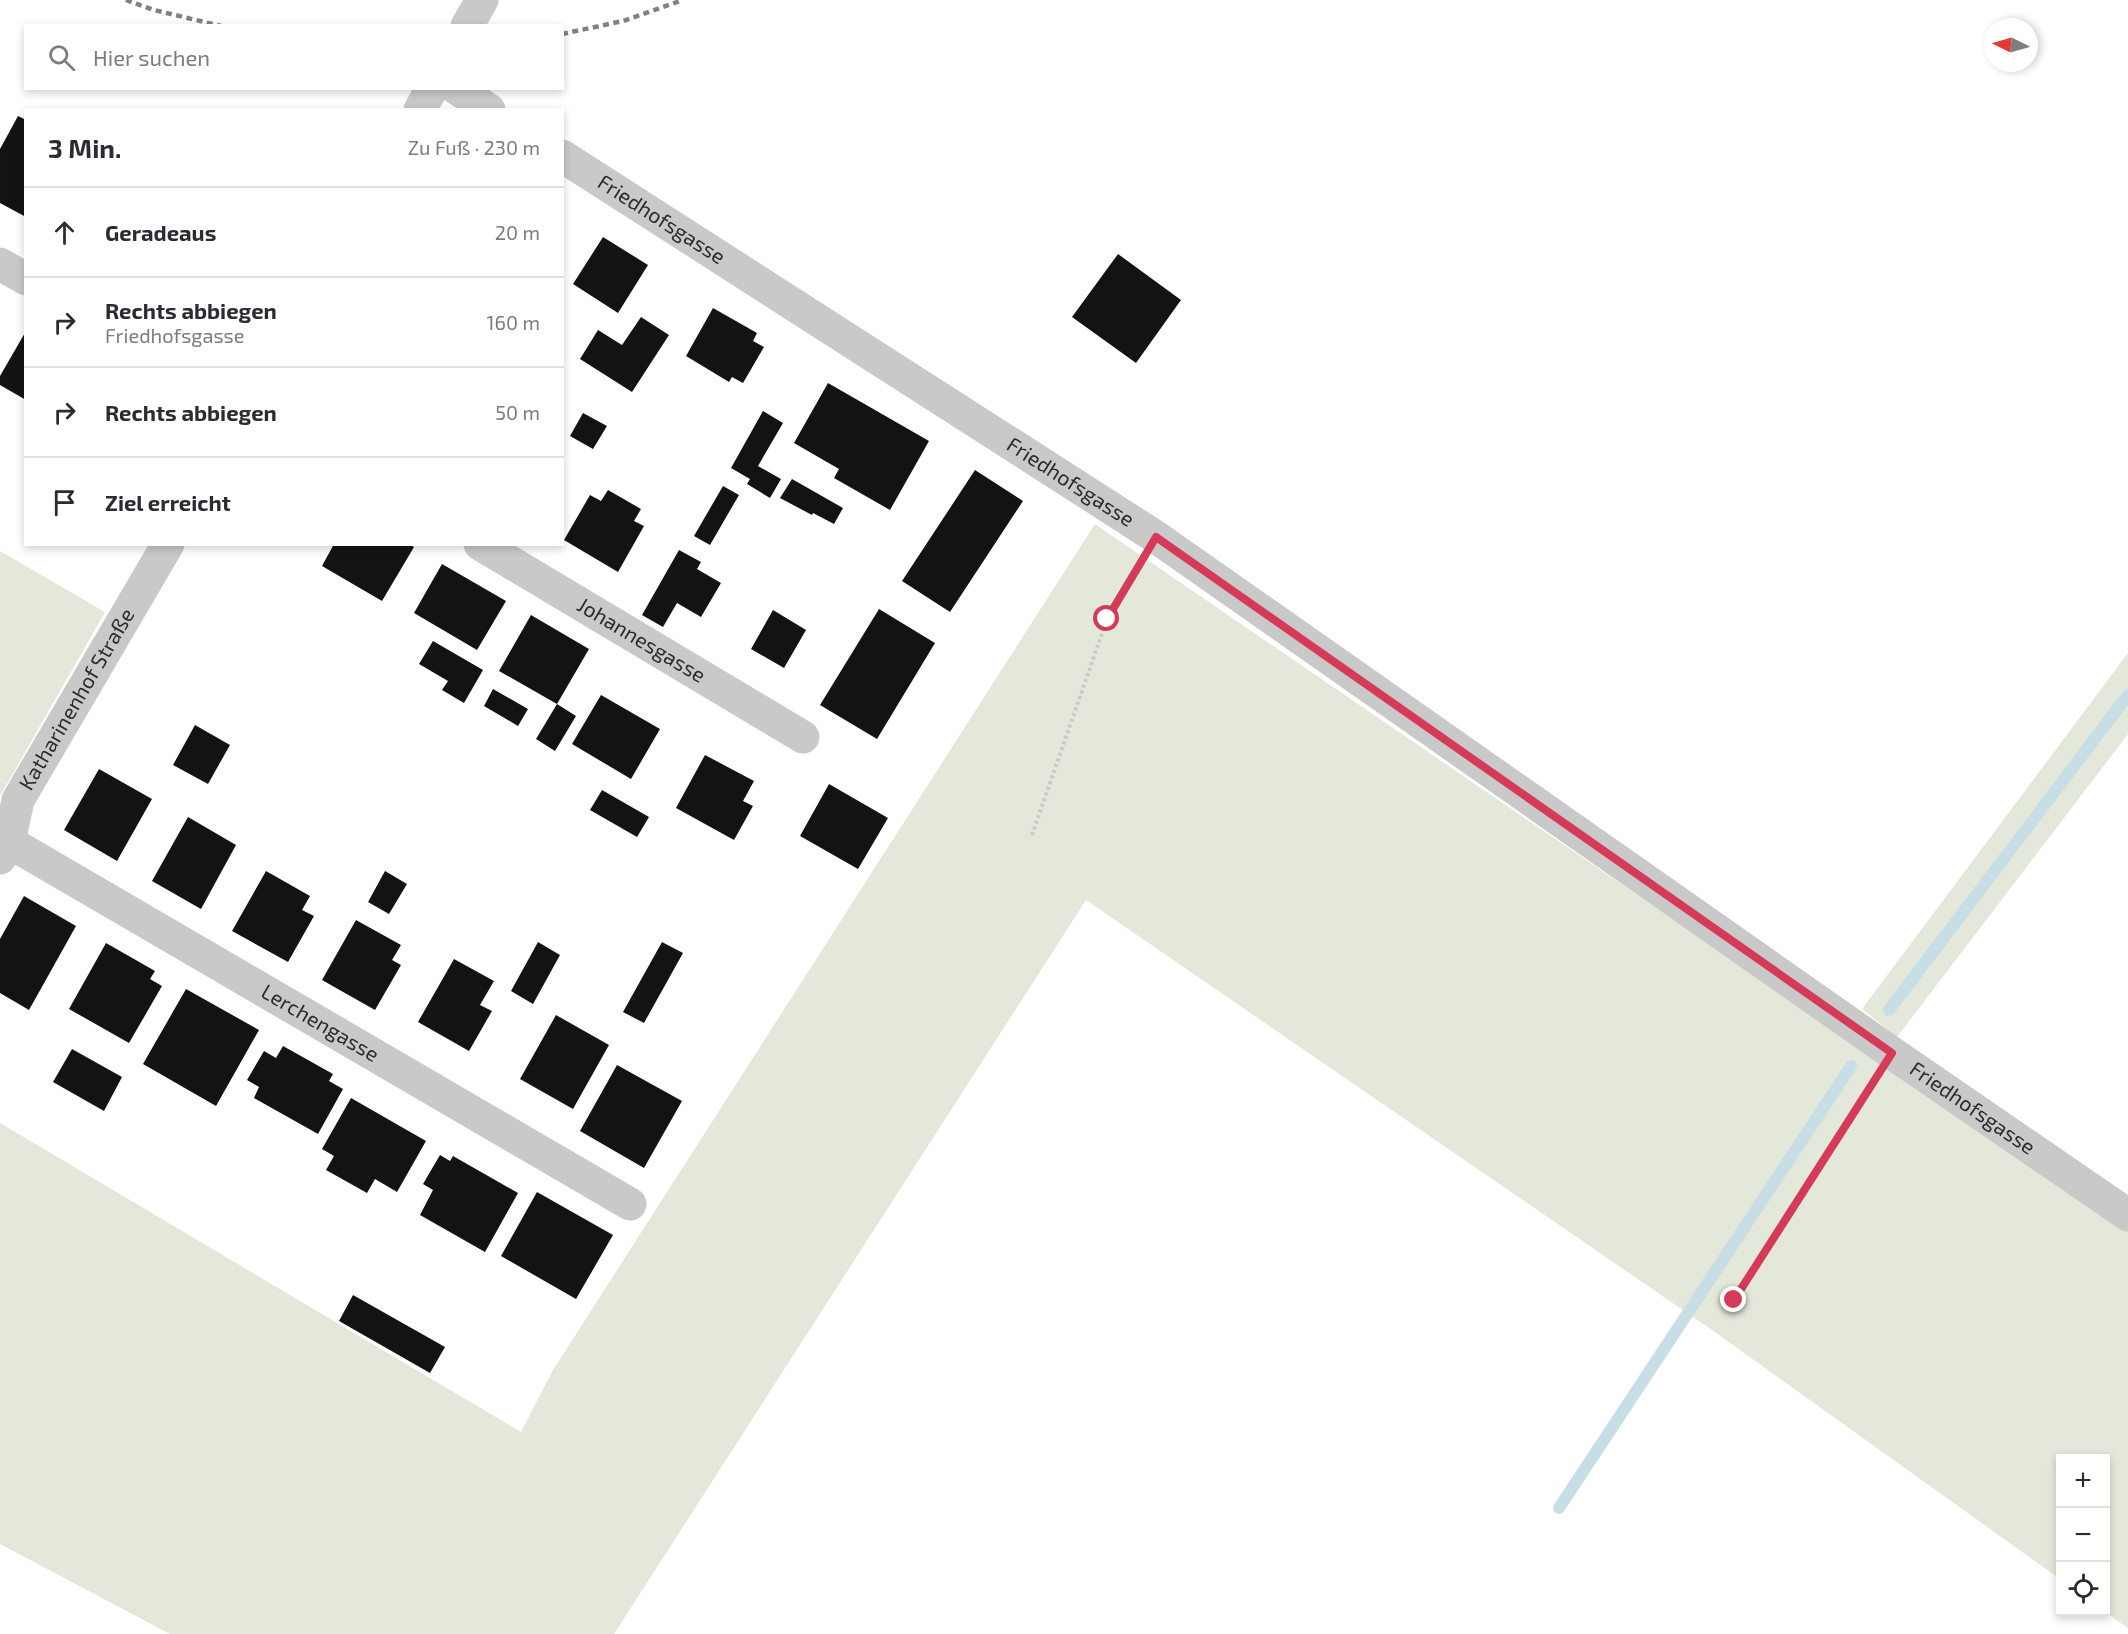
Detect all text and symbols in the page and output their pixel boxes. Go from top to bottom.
north arrow [1984,18,2038,72]
search box [24,24,564,90]
icon: search [45,41,78,74]
text: Hier suchen [93,44,210,70]
text: 3 Min. [48,132,121,163]
text: Zu Fuß · 230 m [408,135,540,159]
street label: Friedhofsgasse [594,168,731,269]
icon: ahead [48,216,81,249]
text: Geradeaus [105,219,216,245]
text: 20 m [495,220,540,244]
text: Rechts abbiegen [105,297,277,323]
icon: right [48,306,81,339]
text: 160 m [487,310,540,334]
text: Friedhofsgasse [105,323,244,347]
icon: right [48,396,81,429]
text: Rechts abbiegen [105,399,277,425]
text: 50 m [495,400,540,424]
street label: Friedhofsgasse [1003,431,1140,531]
icon: arrive [48,486,81,519]
text: Ziel erreicht [105,489,231,515]
street label: Johannesgasse [574,591,711,687]
street label: Katharinenhof Straße [13,603,139,794]
route start [1093,605,1119,631]
street label: Lerchengasse [257,978,384,1066]
street label: Friedhofsgasse [1906,1055,2041,1159]
route end [1720,1286,1746,1312]
map controls [2056,1454,2110,1616]
button: + [2056,1454,2110,1508]
button: − [2056,1508,2110,1562]
button: locate [2056,1562,2110,1616]

